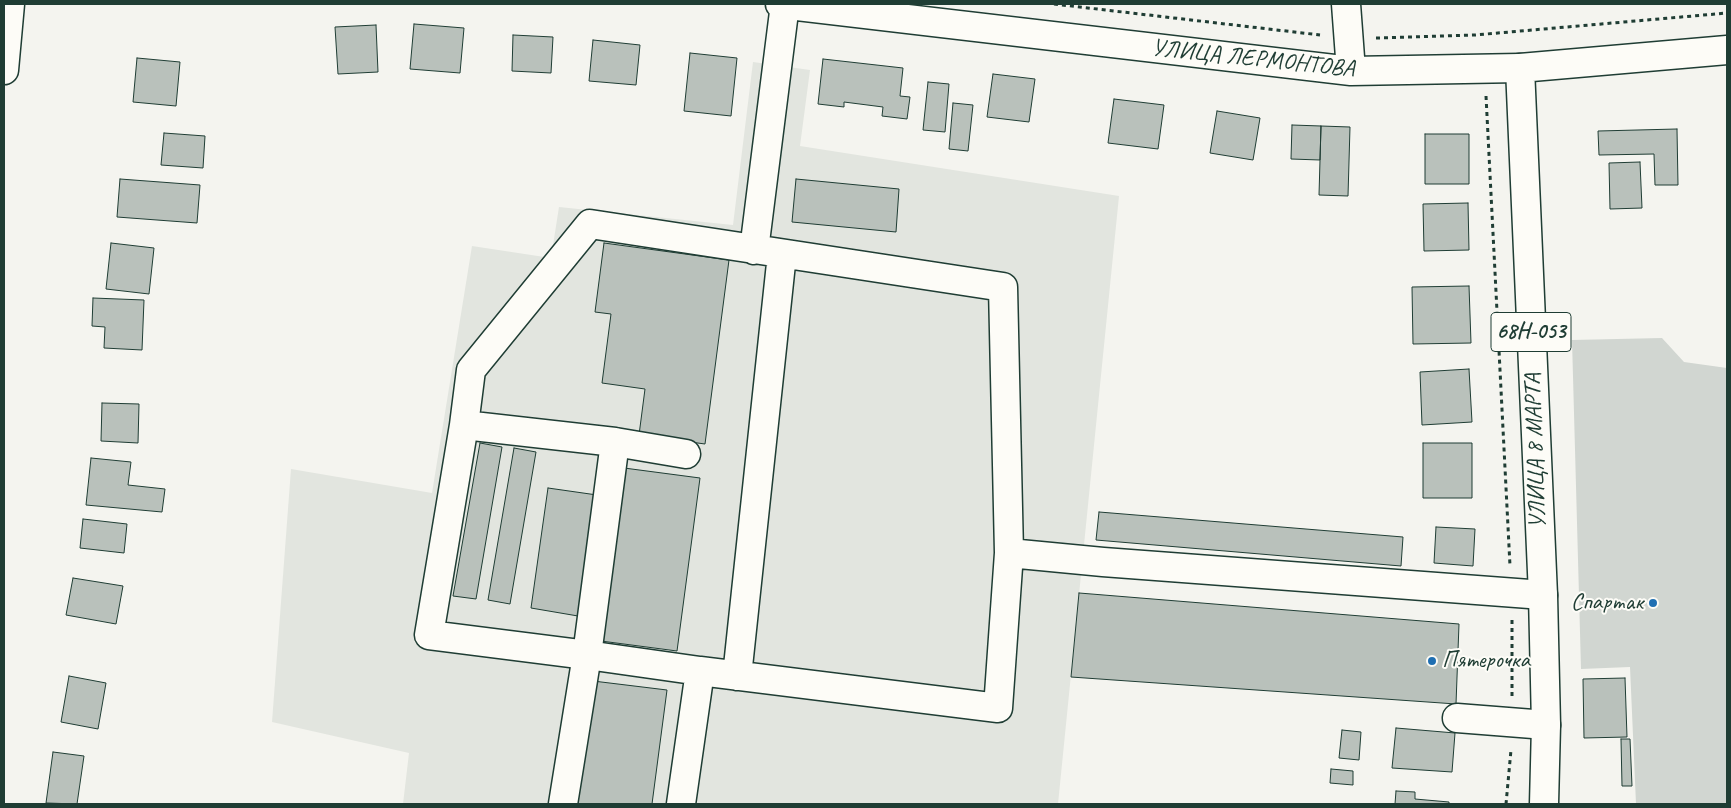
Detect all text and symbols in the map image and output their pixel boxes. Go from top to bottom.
street label: УЛИЦА ЛЕРМОНТОВА [1150,34,1356,84]
road number: 68Н-053 [1491,313,1571,352]
street label: УЛИЦА 8 МАРТА [1519,373,1553,529]
place label: Спартак [1571,589,1643,617]
marker: Спартак [1647,597,1659,609]
place label: Пятерочка [1442,647,1530,675]
marker: Пятерочка [1426,655,1438,667]

